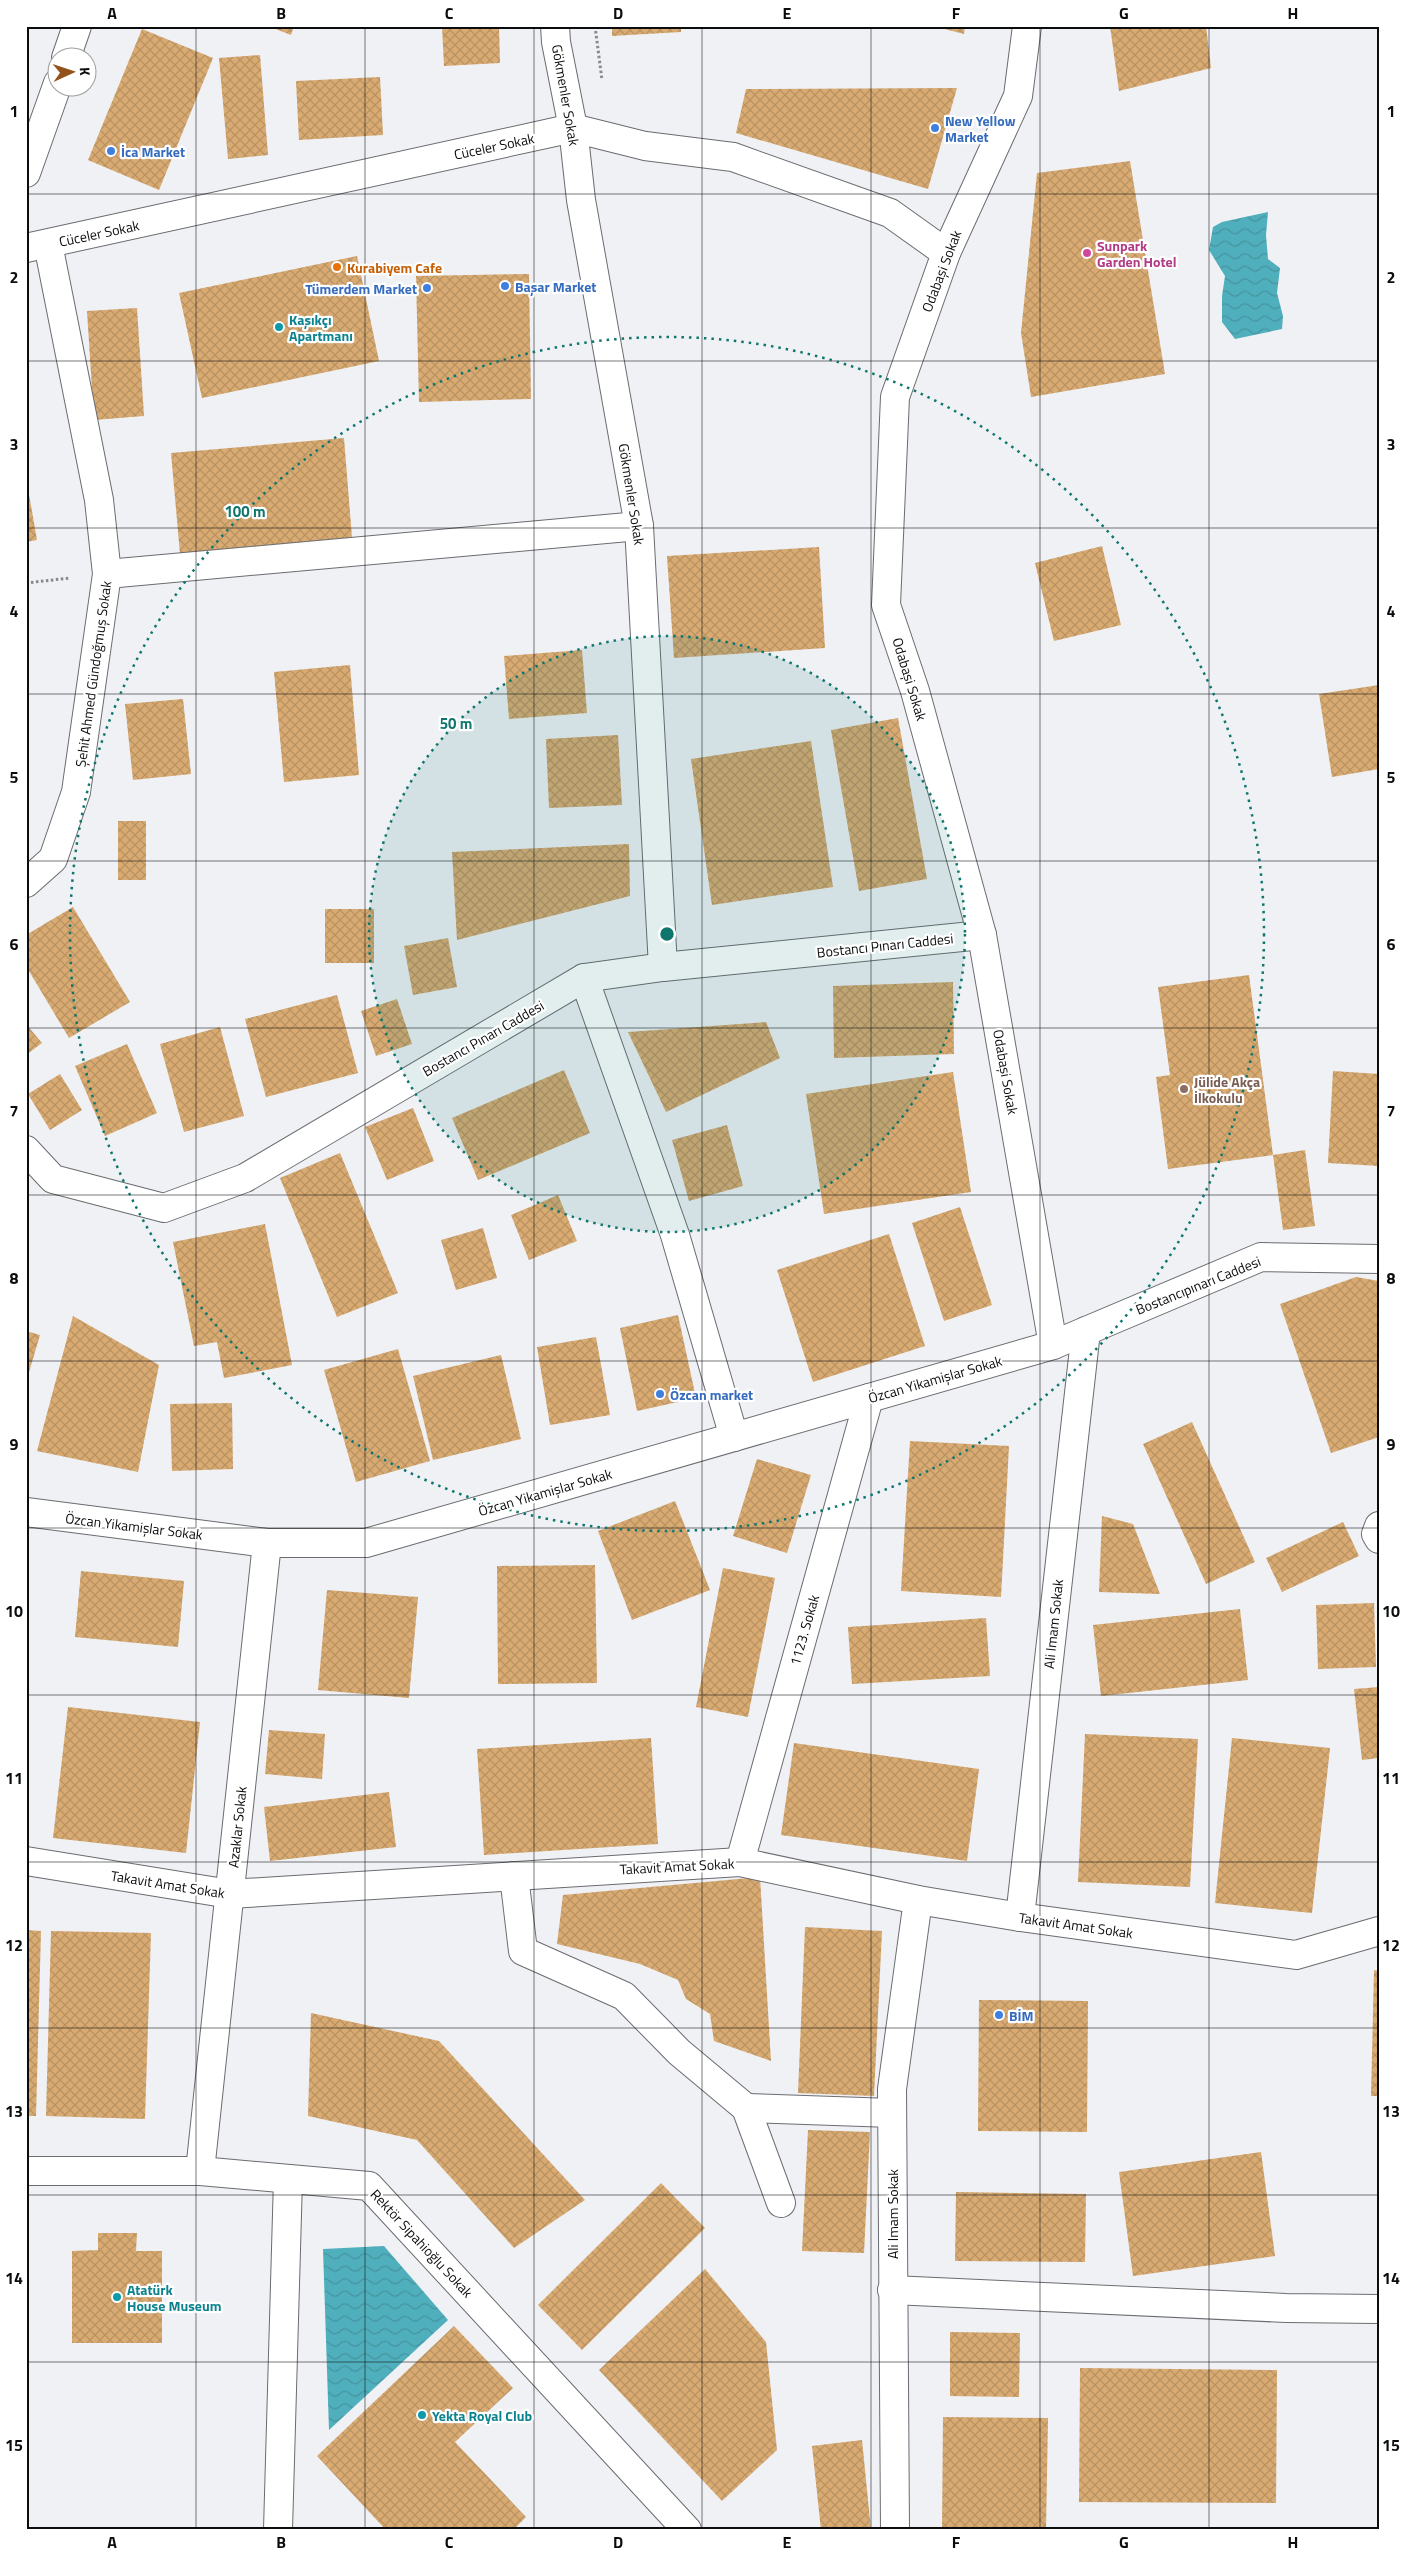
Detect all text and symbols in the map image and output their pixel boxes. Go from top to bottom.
text: A [107,1,117,25]
text: B [276,1,286,25]
text: C [445,1,454,25]
text: D [613,1,623,25]
text: E [783,1,792,25]
text: F [952,1,961,25]
text: G [1119,1,1129,25]
text: H [1288,1,1298,25]
street label: Gökmenler Sokak [547,43,585,148]
north arrow [48,48,98,98]
text: K [75,67,96,77]
text: 1 [10,99,18,123]
text: 1 [1387,99,1395,123]
place label: New Yellow Market [945,110,1016,147]
marker: New Yellow Market [929,122,941,134]
street label: Cüceler Sokak [452,127,536,165]
place label: İca Market [121,141,185,162]
marker: İca Market [105,145,117,157]
street label: Cüceler Sokak [57,214,141,252]
street label: Odabaşi Sokak [916,227,966,315]
place label: Sunpark Garden Hotel [1097,235,1176,272]
marker: Sunpark Garden Hotel [1081,247,1093,259]
place label: Kurabiyem Cafe [347,257,442,278]
marker: Kurabiyem Cafe [331,261,343,273]
text: 2 [10,265,18,289]
text: 2 [1387,265,1395,289]
place label: Başar Market [515,276,596,297]
place label: Tümerdem Market [305,278,417,299]
marker: Başar Market [499,280,511,292]
marker: Tümerdem Market [421,282,433,294]
place label: Kaşıkçı Apartmanı [289,309,353,346]
marker: Kaşıkçı Apartmanı [273,321,285,333]
text: 3 [10,432,18,456]
text: 3 [1387,432,1395,456]
street label: Gökmenler Sokak [614,442,650,547]
text: 100 m [224,500,266,523]
street label: Şehit Ahmed Gündoğmuş Sokak [70,579,117,769]
text: 4 [10,599,19,623]
text: 4 [1387,599,1396,623]
street label: Odabaşi Sokak [887,635,933,723]
text: 50 m [440,712,472,735]
text: 5 [10,765,19,789]
text: 5 [1387,765,1396,789]
centre of rings [658,925,676,943]
street label: Bostancı Pınarı Caddesi [816,927,954,963]
text: 6 [10,932,19,956]
text: 6 [1387,932,1396,956]
street label: Bostancı Pınarı Caddesi [418,995,548,1081]
street label: Odabaşi Sokak [988,1028,1024,1116]
place label: Jülide Akça İlkokulu [1194,1071,1260,1108]
marker: Jülide Akça İlkokulu [1178,1083,1190,1095]
text: 7 [10,1099,18,1123]
text: 7 [1387,1099,1395,1123]
street label: Bostancıpınarı Caddesi [1132,1250,1264,1320]
text: 8 [10,1266,19,1290]
text: 8 [1387,1266,1396,1290]
street label: Özcan Yikamişlar Sokak [866,1350,1005,1408]
place label: Özcan market [670,1384,753,1405]
marker: Özcan market [654,1388,666,1400]
text: 9 [10,1432,19,1456]
text: 9 [1387,1432,1396,1456]
street label: Özcan Yikamişlar Sokak [476,1463,615,1521]
street label: Özcan Yikamişlar Sokak [64,1507,204,1545]
street label: Ali Imam Sokak [1038,1578,1068,1670]
street label: 1123. Sokak [784,1592,824,1668]
text: 10 [5,1599,23,1623]
text: 10 [1382,1599,1400,1623]
text: 11 [5,1766,23,1790]
text: 11 [1382,1766,1400,1790]
street label: Azaklar Sokak [222,1785,252,1869]
street label: Takavit Amat Sokak [619,1852,735,1879]
street label: Takavit Amat Sokak [110,1865,227,1903]
street label: Takavit Amat Sokak [1018,1907,1135,1943]
text: 12 [5,1933,23,1957]
text: 12 [1382,1933,1400,1957]
place label: BİM [1009,2005,1034,2026]
marker: BİM [993,2009,1005,2021]
text: 13 [5,2099,23,2123]
text: 13 [1382,2099,1400,2123]
street label: Ali Imam Sokak [882,2169,903,2259]
street label: Rektör Sipahioğlu Sokak [366,2184,478,2302]
text: 14 [5,2266,23,2290]
text: 14 [1382,2266,1400,2290]
place label: Atatürk House Museum [127,2279,221,2316]
marker: Atatürk House Museum [111,2291,123,2303]
place label: Yekta Royal Club [432,2405,532,2426]
marker: Yekta Royal Club [416,2409,428,2421]
text: 15 [5,2433,23,2457]
text: 15 [1382,2433,1400,2457]
text: A [107,2530,117,2554]
text: B [276,2530,286,2554]
text: C [445,2530,454,2554]
text: D [613,2530,623,2554]
text: E [783,2530,792,2554]
text: F [952,2530,961,2554]
text: G [1119,2530,1129,2554]
text: H [1288,2530,1298,2554]

